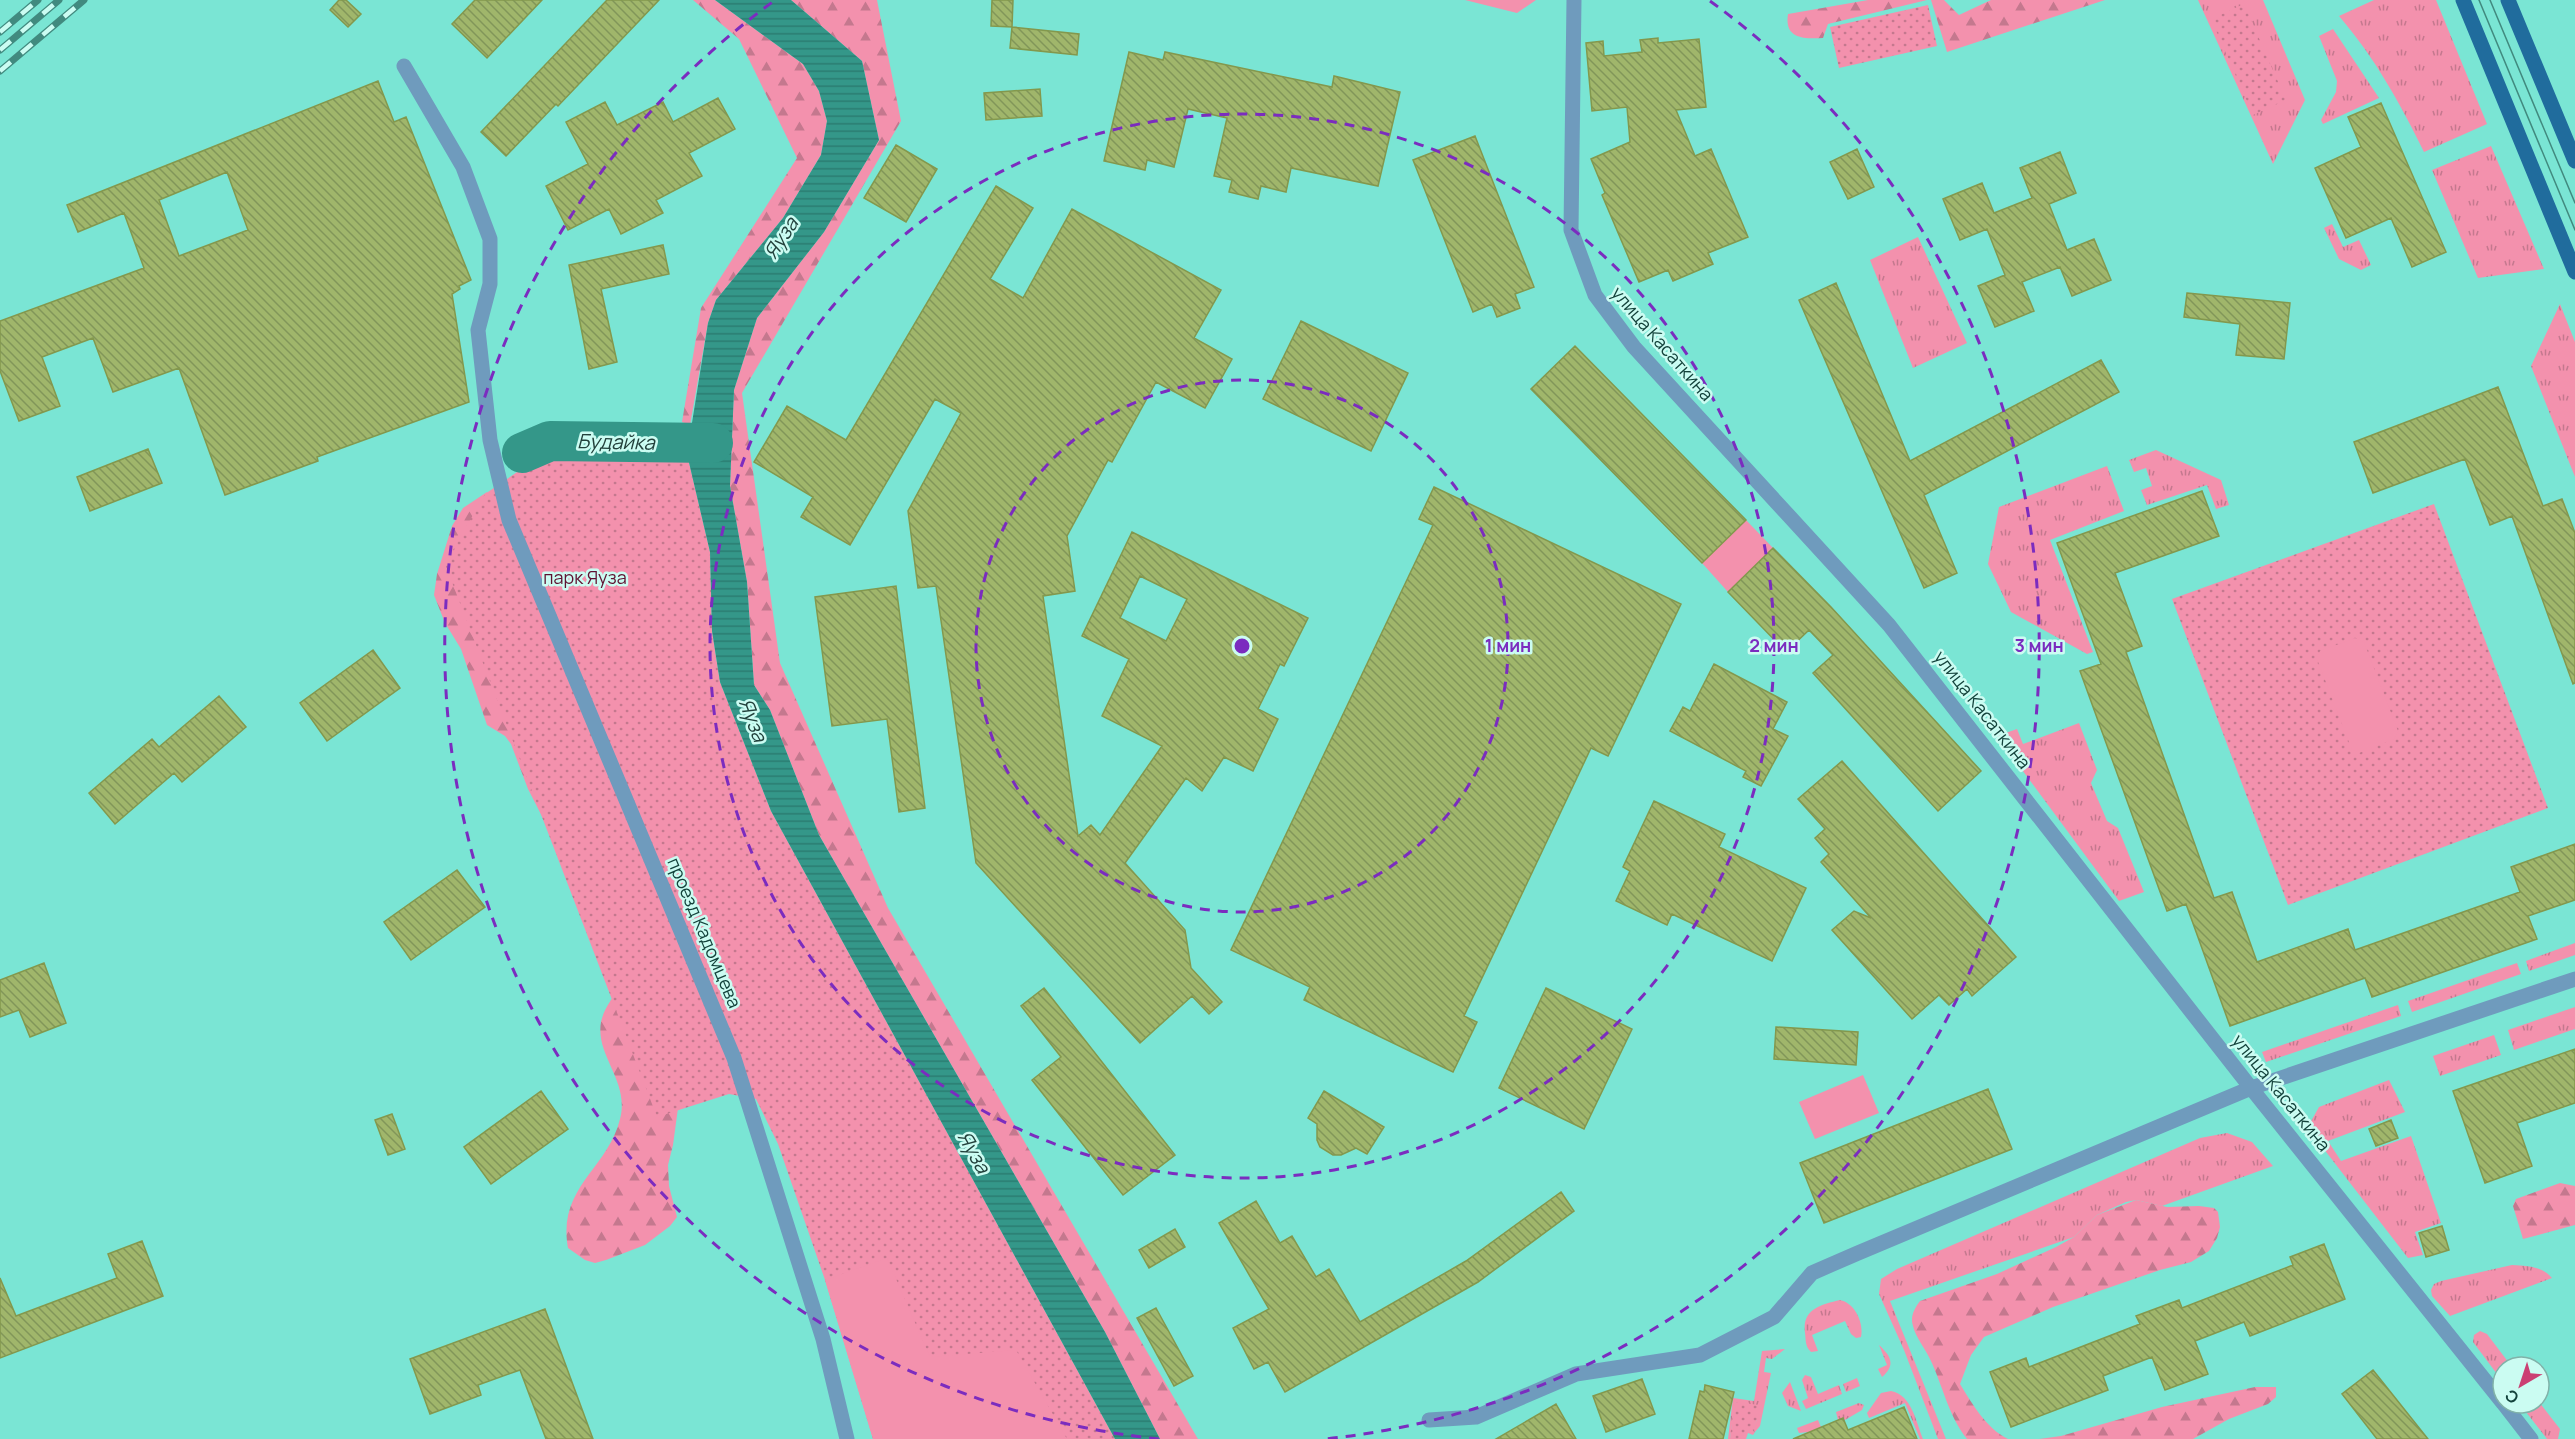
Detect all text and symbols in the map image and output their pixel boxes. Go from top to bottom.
water label: Яуза [757,211,804,264]
street label: улица Касаткина [1606,281,1719,406]
water label: Будайка [577,427,656,456]
park label: парк Яуза [543,565,627,589]
text: 1 мин [1485,633,1531,657]
text: 2 мин [1749,633,1799,657]
text: 3 мин [2014,633,2064,657]
centre of rings [1232,636,1252,656]
street label: улица Касаткина [1929,645,2037,773]
water label: Яуза [733,694,774,746]
street label: проезд Кадомцева [662,854,747,1011]
street label: улица Касаткина [2227,1029,2336,1156]
water label: Яуза [952,1126,997,1178]
north arrow [2491,1355,2551,1415]
text: С [2500,1384,2523,1409]

